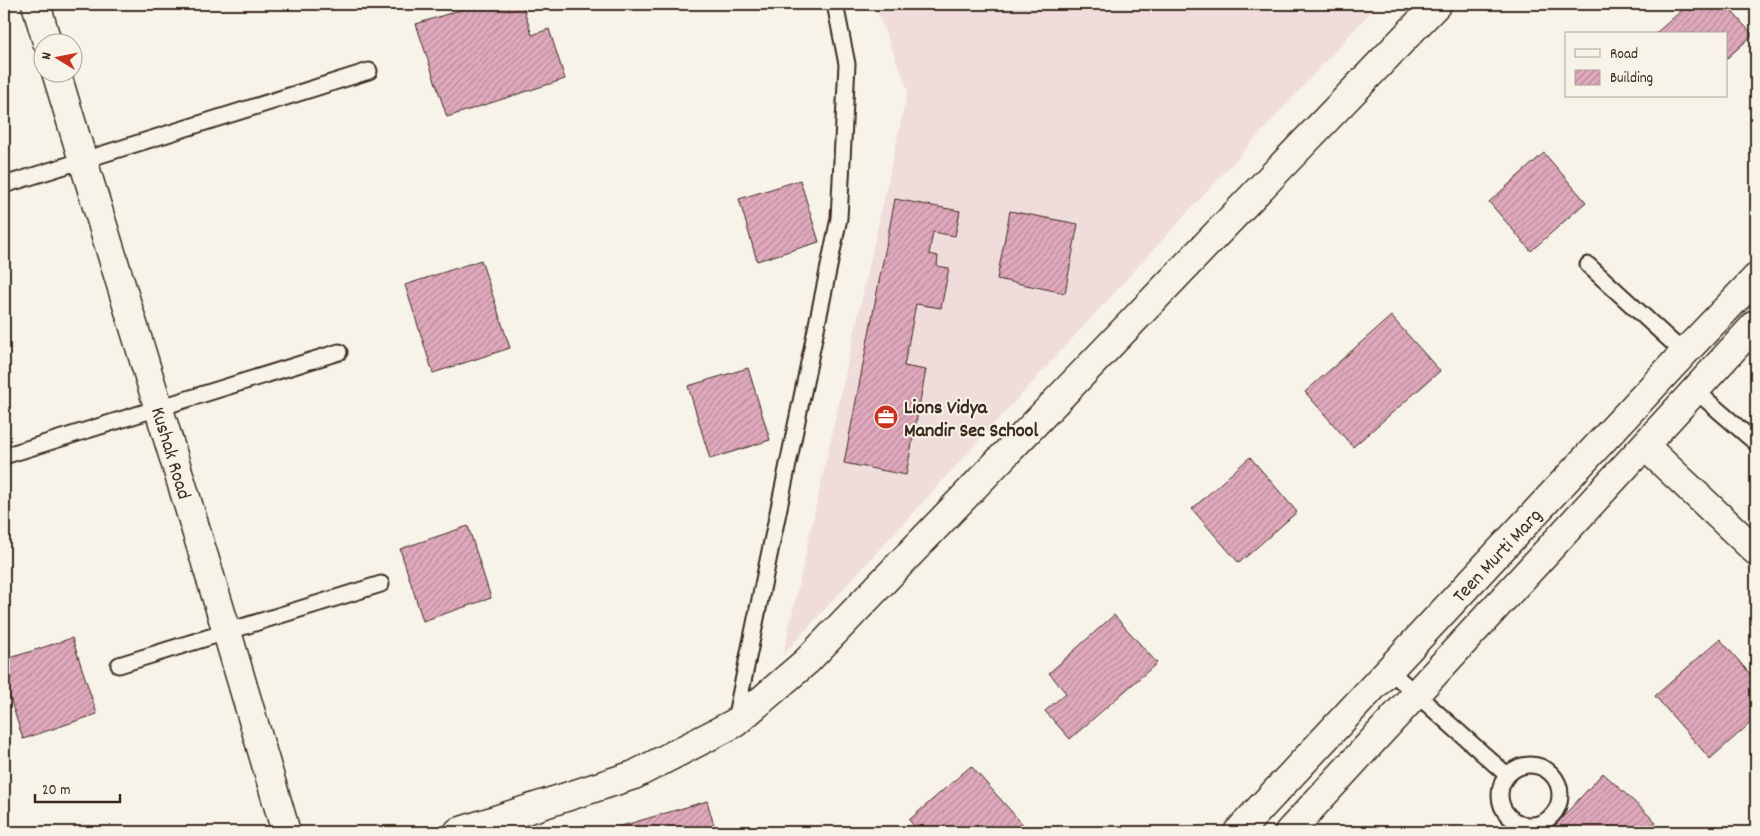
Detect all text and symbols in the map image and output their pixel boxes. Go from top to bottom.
north arrow [32,32,82,82]
legend [1565,32,1728,98]
text: Road [1610,44,1638,66]
text: N [37,51,58,61]
text: Building [1610,68,1653,90]
place label: Lions Vidya Mandir Sec School [904,395,1038,446]
street label: Kushak Road [142,404,197,503]
office icon: Lions Vidya Mandir Sec School [873,404,899,430]
street label: Teen Murti Marg [1447,503,1550,610]
scale bar [35,771,120,803]
text: 20 m [42,780,70,802]

